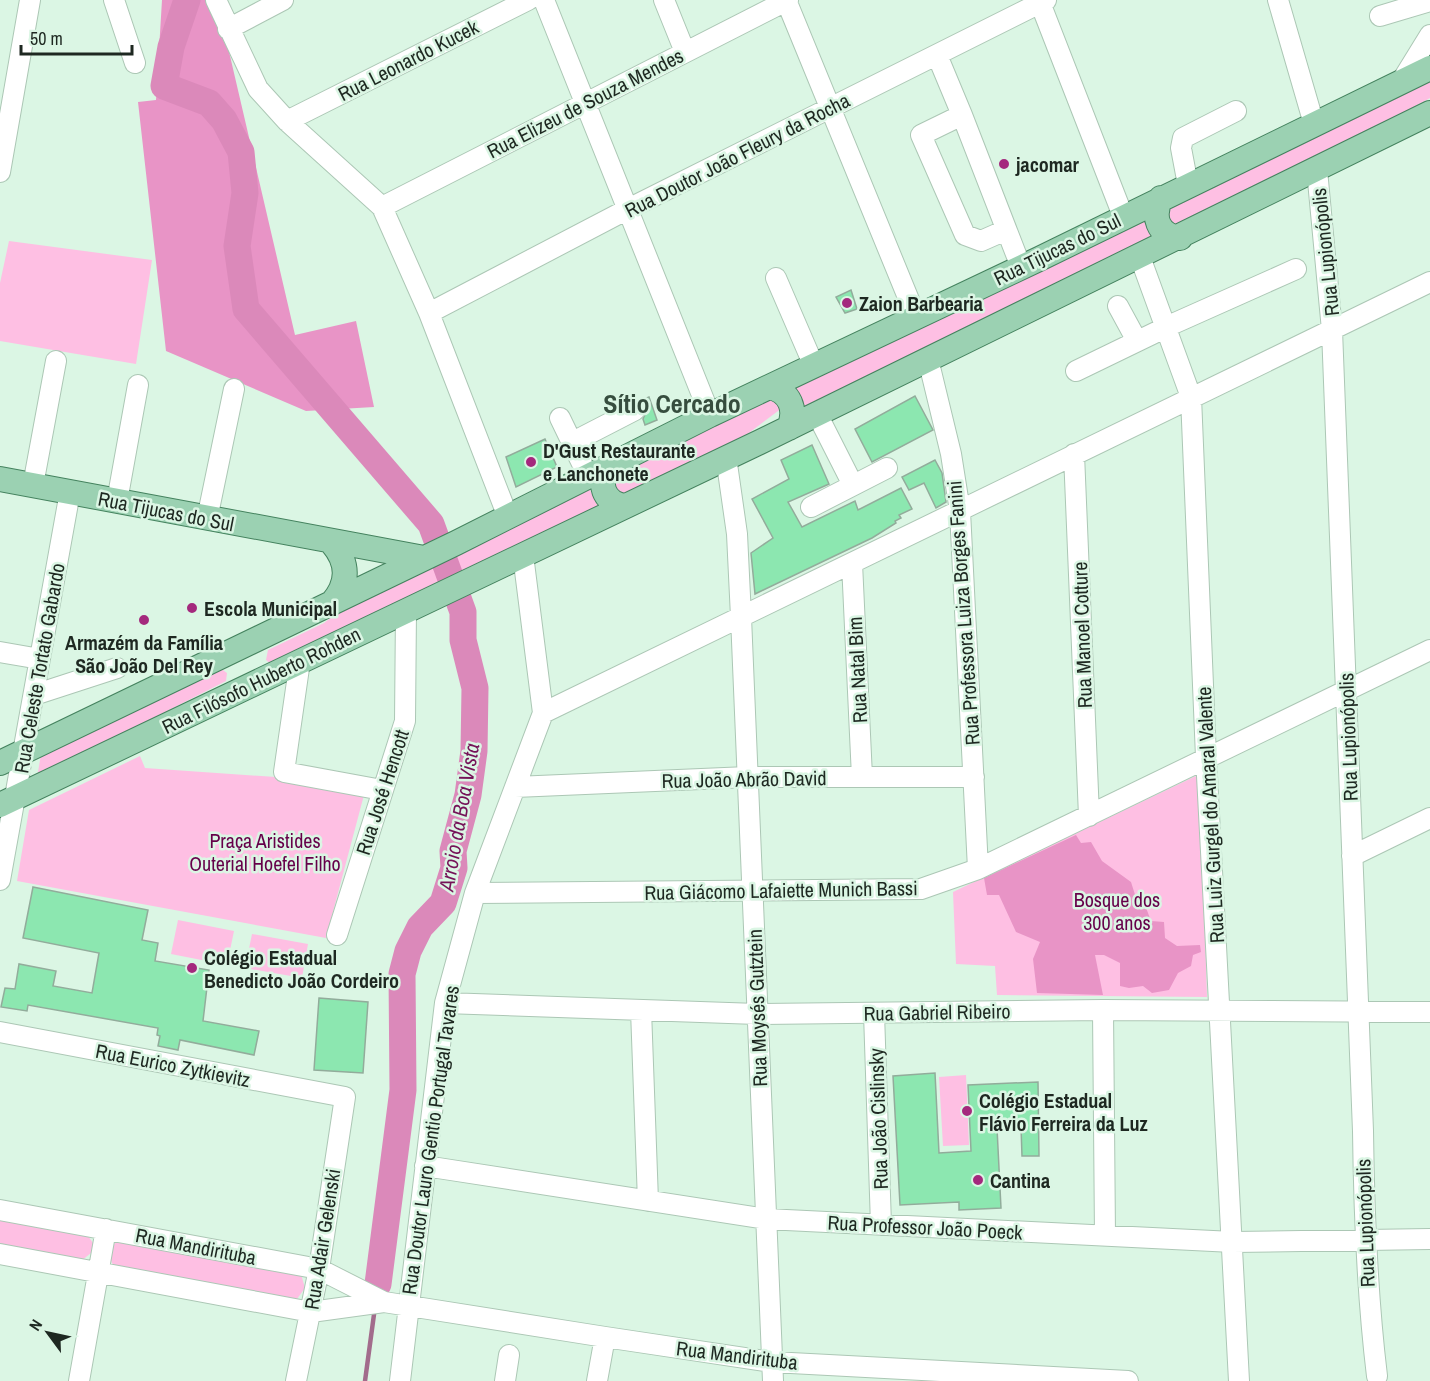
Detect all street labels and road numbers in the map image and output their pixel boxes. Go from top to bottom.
street label: Rua Leonardo Kucek [333,13,483,107]
street label: Rua Elizeu de Souza Mendes [482,42,688,164]
street label: Rua Doutor João Fleury da Rocha [620,86,854,224]
street label: Rua Lupionópolis [1305,187,1345,317]
street label: Rua Tijucas do Sul [989,207,1125,291]
street label: Rua Professora Luiza Borges Fanini [940,480,986,746]
street label: Rua Tijucas do Sul [96,485,236,537]
street label: Rua Celeste Tortato Gabardo [7,561,71,775]
street label: Rua Manoel Cotture [1066,561,1098,709]
street label: Rua Natal Bim [841,616,873,724]
street label: Rua Filósofo Huberto Rohden [157,620,365,740]
street label: Rua Lupionópolis [1332,672,1364,802]
street label: Rua Luiz Gurgel do Amaral Valente [1190,686,1230,944]
street label: Rua José Hencott [349,725,415,858]
street label: Rua João Abrão David [661,764,827,794]
street label: Rua Giácomo Lafaiette Munich Bassi [644,874,918,906]
street label: Rua Moysés Gutztein [741,929,773,1087]
street label: Rua Doutor Lauro Gentio Portugal Tavares [395,984,465,1296]
street label: Rua Gabriel Ribeiro [863,997,1011,1027]
street label: Rua Eurico Zytkievitz [93,1037,253,1093]
street label: Rua João Cislinsky [862,1047,894,1190]
street label: Rua Lupionópolis [1349,1158,1381,1288]
street label: Rua Adair Gelenski [298,1167,346,1311]
street label: Rua Professor João Poeck [827,1208,1024,1246]
street label: Rua Mandirituba [133,1221,259,1271]
street label: Rua Mandirituba [675,1334,799,1376]

